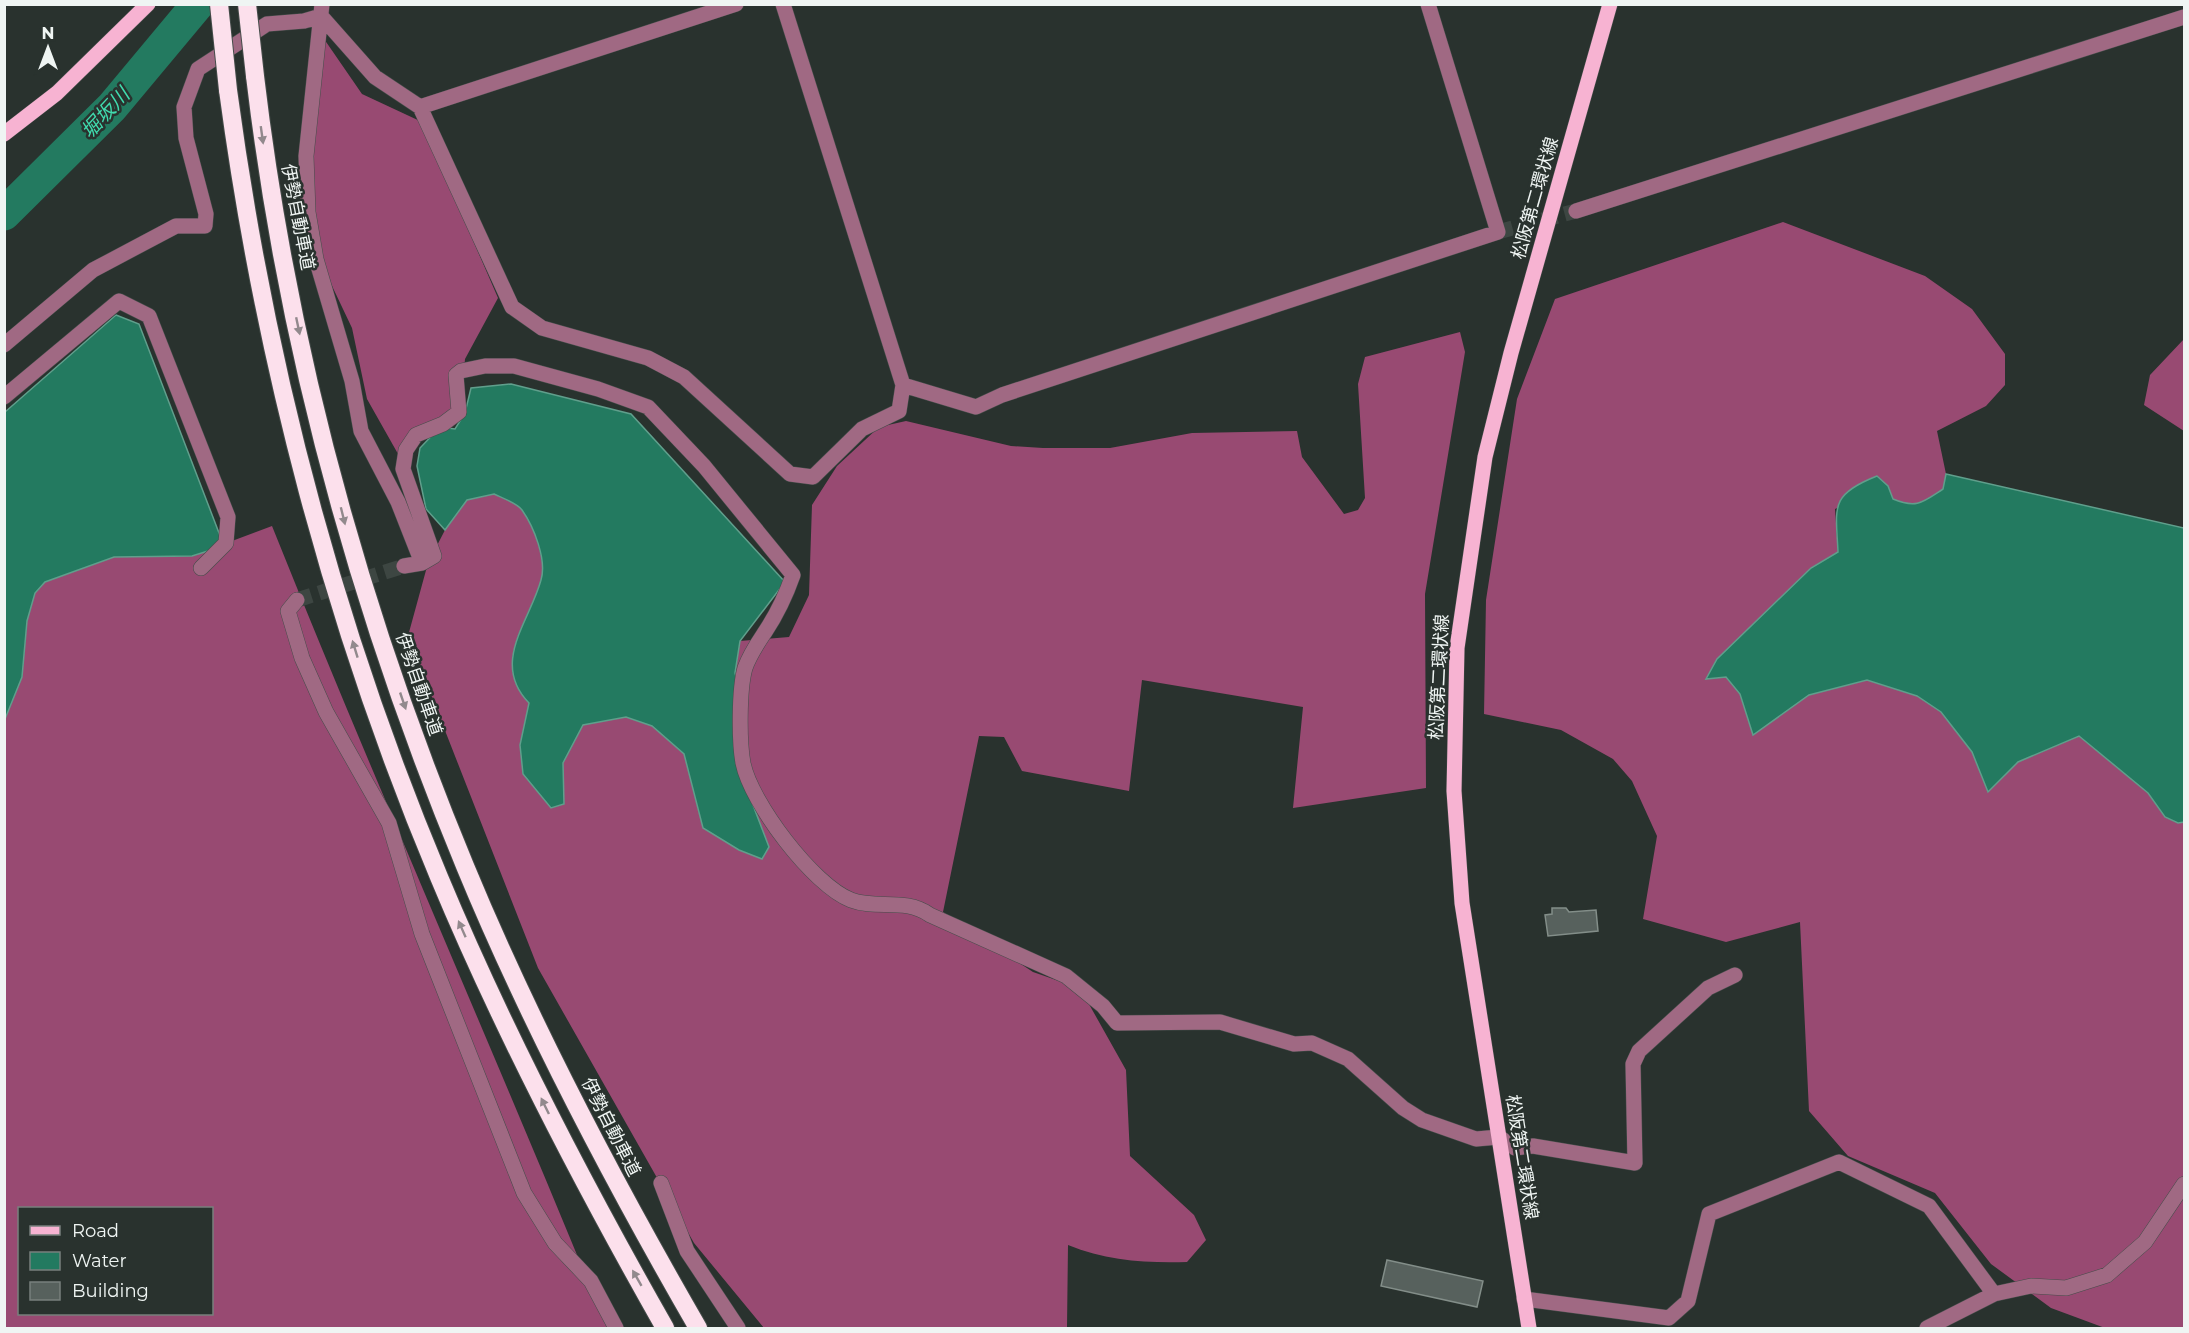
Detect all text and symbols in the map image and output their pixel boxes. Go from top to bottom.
north arrow [18,18,78,78]
text: N [42,24,54,43]
water label: 堀坂川 [76,81,136,143]
one-way arrow [257,125,266,144]
street label: 松阪第二環状線 [1507,134,1563,262]
street label: 伊勢自動車道 [277,162,319,272]
one-way arrow [294,317,303,336]
one-way arrow [338,507,348,525]
street label: 松阪第二環状線 [1425,614,1453,740]
street label: 伊勢自動車道 [391,629,447,739]
one-way arrow [350,640,359,658]
one-way arrow [398,692,408,710]
one-way arrow [457,921,466,938]
street label: 伊勢自動車道 [577,1074,645,1180]
street label: 松阪第二環状線 [1501,1093,1543,1221]
one-way arrow [540,1097,549,1114]
legend [18,1207,213,1315]
text: Road [72,1220,119,1242]
text: Water [72,1250,127,1272]
one-way arrow [632,1269,642,1286]
text: Building [72,1280,149,1302]

